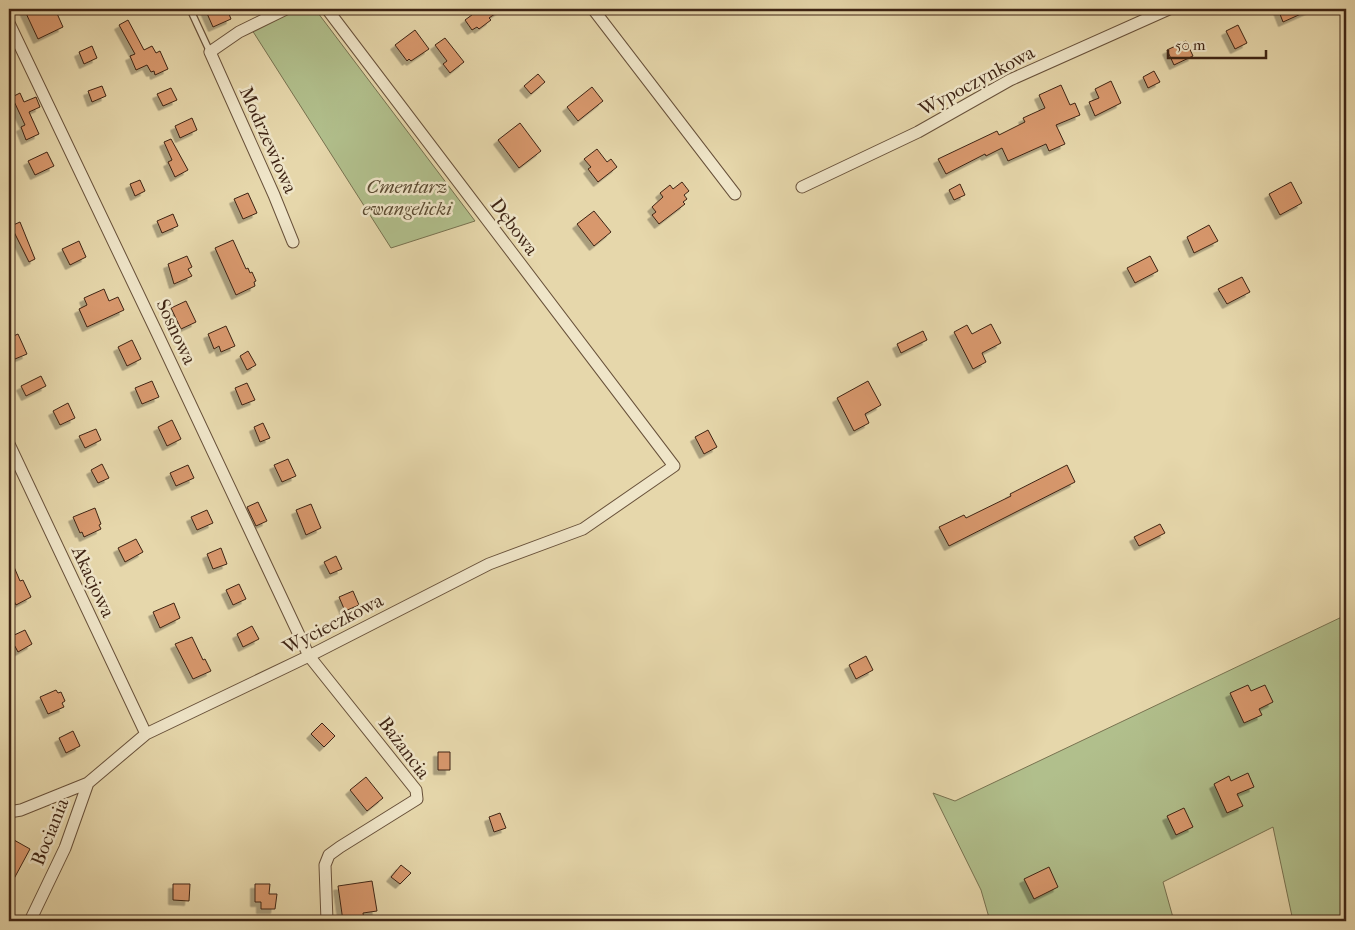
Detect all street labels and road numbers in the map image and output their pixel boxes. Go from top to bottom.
street label: Wypoczynkowa [915,41,1039,121]
street label: Modrzewiowa [235,83,301,197]
street label: Dębowa [485,194,543,260]
street label: Sosnowa [151,296,201,368]
street label: Akacjowa [67,542,119,621]
street label: Wycieczkowa [278,589,387,659]
street label: Bażancia [374,713,435,784]
street label: Bociania [27,795,73,869]

